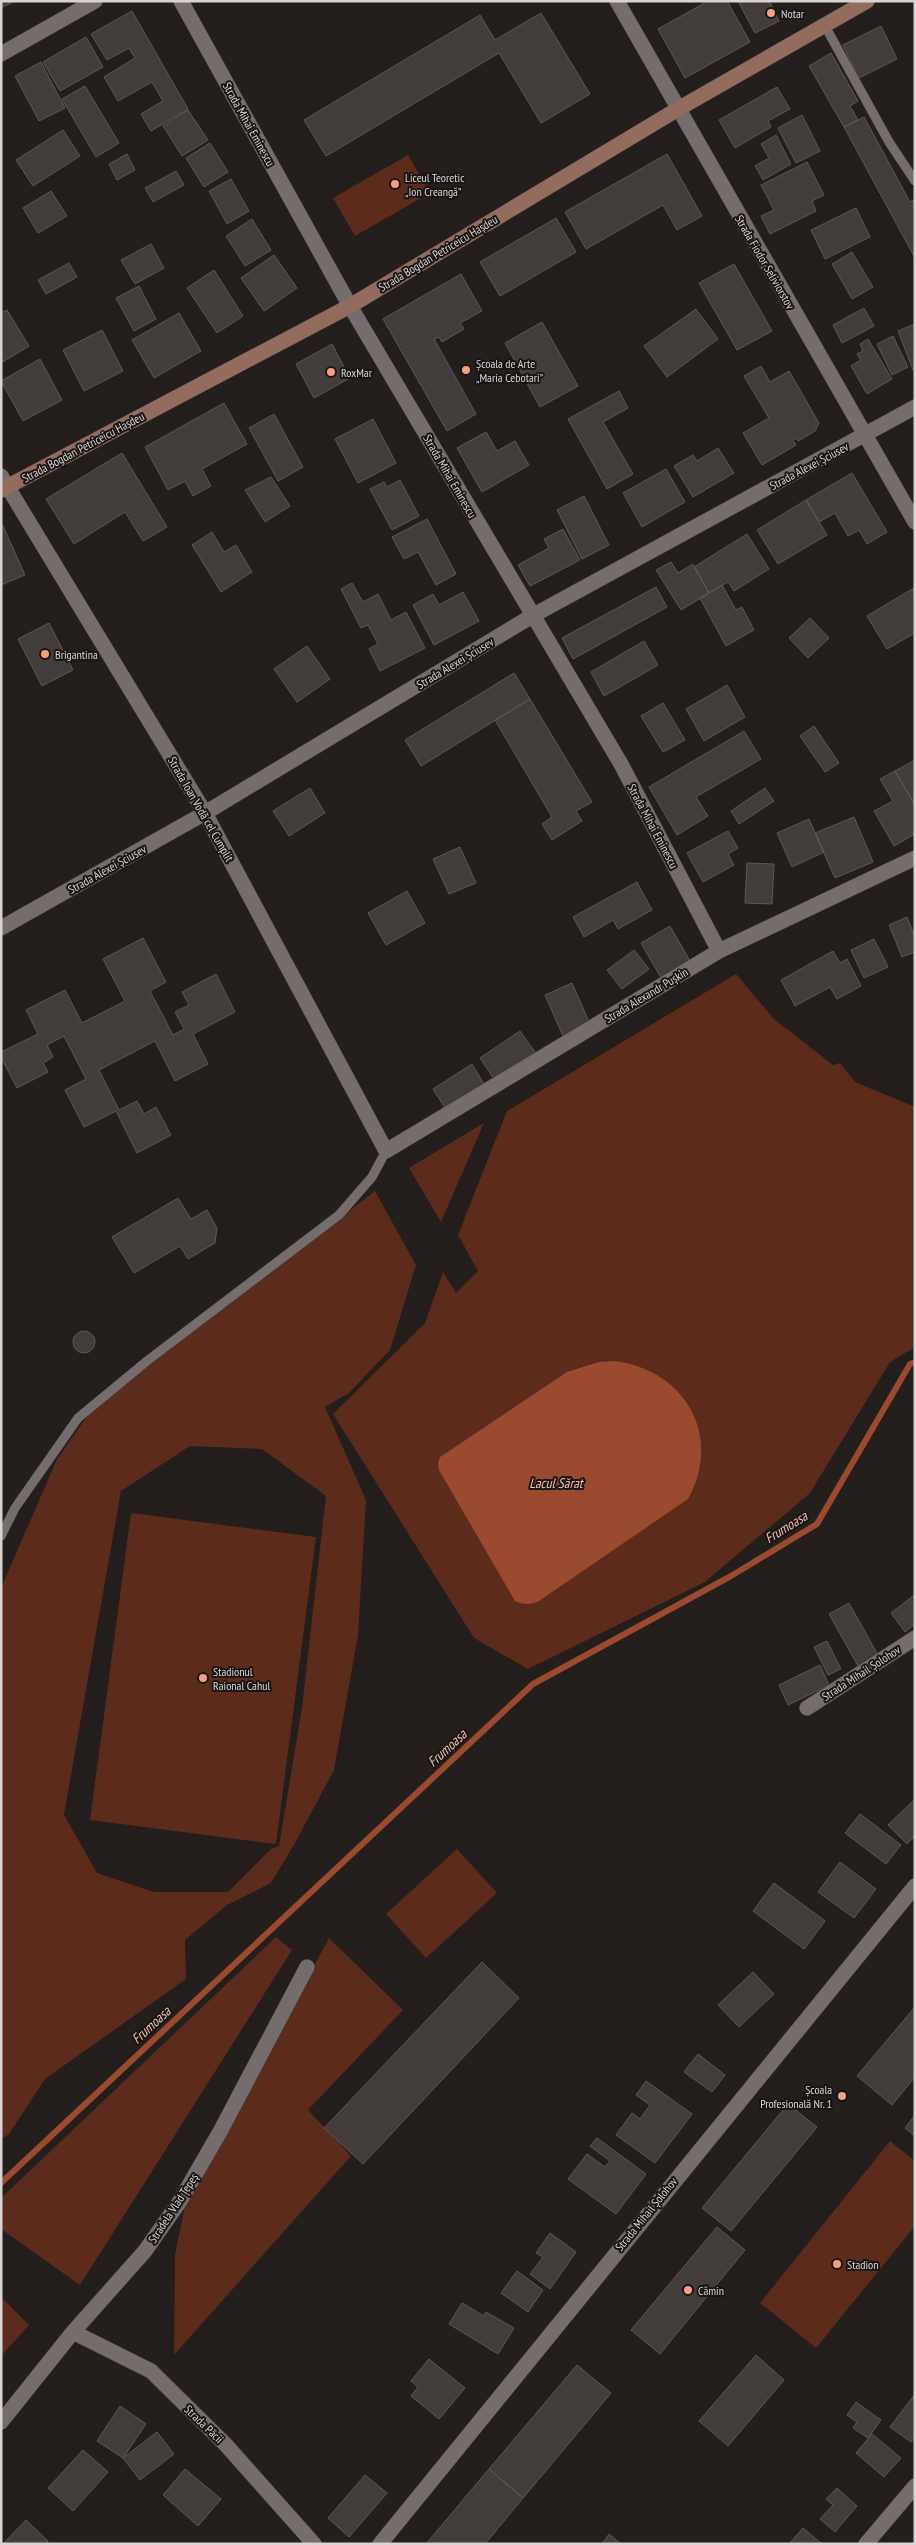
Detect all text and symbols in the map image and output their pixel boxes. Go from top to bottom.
place label: Notar [781,6,805,21]
marker: Notar [765,7,777,19]
street label: Strada Mihai Eminescu [220,79,278,169]
place label: Liceul Teoretic „Ion Creangă” [405,170,465,199]
marker: Liceul Teoretic „Ion Creangă” [389,178,401,190]
street label: Strada Bogdan Petriceicu Hașdeu [376,211,500,295]
street label: Strada Fiodor Seliviorstov [732,212,798,312]
place label: Școala de Arte „Maria Cebotari” [476,356,544,385]
marker: Școala de Arte „Maria Cebotari” [460,364,472,376]
place label: RoxMar [341,365,373,380]
marker: RoxMar [325,366,337,378]
street label: Strada Bogdan Petriceicu Hașdeu [19,408,147,486]
street label: Strada Mihai Eminescu [420,432,480,520]
street label: Strada Alexei Șciusev [767,439,851,493]
street label: Strada Alexei Șciusev [414,634,497,692]
place label: Brigantina [55,647,98,662]
marker: Brigantina [39,648,51,660]
street label: Strada Ioan Vodă cel Cumplit [165,754,238,865]
street label: Strada Mihai Eminescu [624,781,682,871]
street label: Strada Alexei Șciusev [65,841,149,897]
street label: Strada Alexandr Pușkin [601,964,691,1026]
water label: Lacul Sărat [529,1474,585,1492]
water label: Frumoasa [761,1506,812,1547]
street label: Strada Mihail Șolohov [819,1642,903,1704]
place label: Stadionul Raional Cahul [213,1664,270,1693]
marker: Stadionul Raional Cahul [197,1672,209,1684]
water label: Frumoasa [424,1725,471,1771]
water label: Frumoasa [128,2002,175,2048]
place label: Școala Profesională Nr. 1 [760,2082,832,2111]
marker: Școala Profesională Nr. 1 [836,2090,848,2102]
street label: Stradela Vlad Țepeş [145,2170,201,2246]
street label: Strada Mihail Șolohov [612,2174,681,2254]
place label: Stadion [847,2257,879,2272]
marker: Stadion [831,2258,843,2270]
place label: Cămin [698,2283,724,2298]
marker: Cămin [682,2284,694,2296]
street label: Strada Păcii [181,2402,227,2446]

